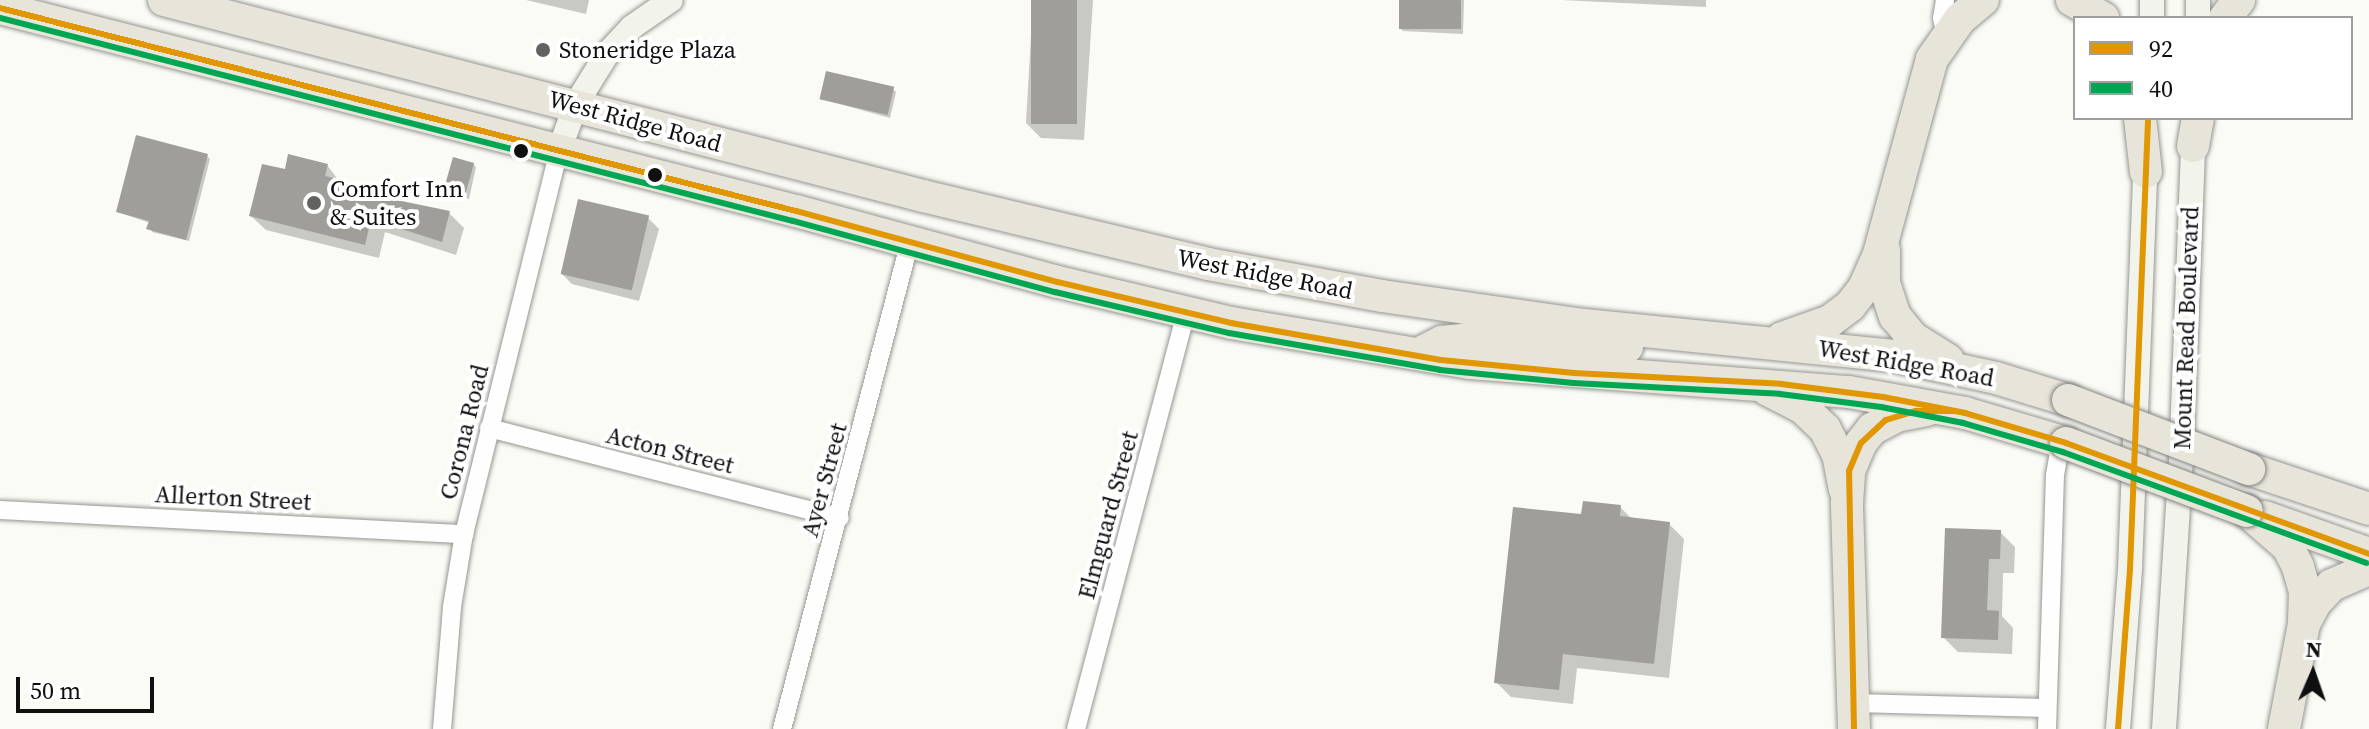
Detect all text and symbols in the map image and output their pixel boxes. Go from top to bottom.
legend [2073,16,2353,120]
text: 92 [2149,32,2173,65]
place label: Stoneridge Plaza [559,36,736,64]
marker: Stoneridge Plaza [534,41,552,59]
text: 40 [2149,72,2173,105]
street label: West Ridge Road [545,84,725,158]
unlabelled marker [513,143,529,159]
unlabelled marker [647,167,663,183]
place label: Comfort Inn & Suites [330,175,463,231]
marker: Comfort Inn & Suites [305,194,323,212]
street label: Mount Read Boulevard [2167,206,2205,450]
street label: West Ridge Road [1175,243,1355,305]
street label: West Ridge Road [1816,333,1996,393]
street label: Corona Road [433,361,495,503]
street label: Acton Street [603,420,737,480]
street label: Ayer Street [795,420,853,540]
street label: Elmguard Street [1072,428,1144,602]
street label: Allerton Street [154,480,312,516]
north arrow [2273,633,2353,713]
text: N [2305,634,2322,664]
scale bar [20,661,158,711]
text: 50 m [30,674,81,707]

